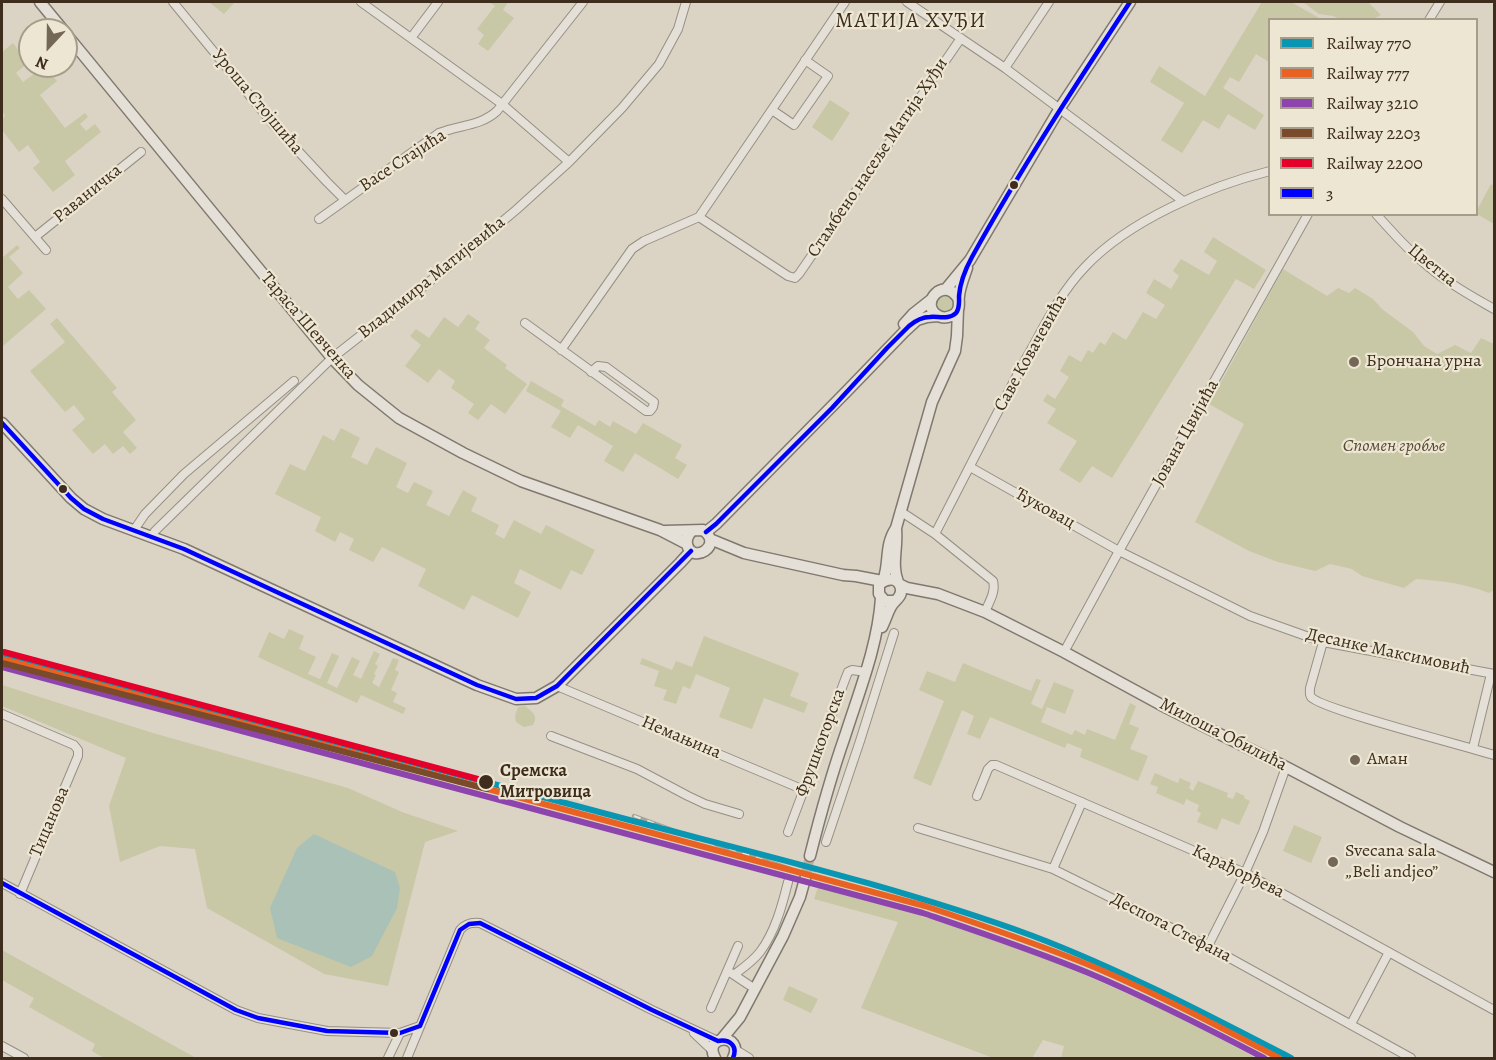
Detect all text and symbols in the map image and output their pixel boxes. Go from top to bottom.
district label: МАТИЈА ХУЂИ [835,9,987,35]
north arrow [18,18,78,78]
legend [1268,18,1478,216]
text: Railway 770 [1326,31,1411,55]
street label: Уроша Стојшића [207,45,307,159]
text: N [32,50,52,75]
street label: Стамбено насеље Матија Хуђи [803,54,953,262]
text: Railway 777 [1326,61,1409,85]
text: Railway 3210 [1326,91,1418,115]
text: Railway 2203 [1326,121,1421,145]
street label: Васе Стајића [356,125,450,197]
text: Railway 2200 [1326,151,1423,175]
street label: Раваничка [49,160,127,228]
unlabelled marker [1008,179,1020,191]
text: 3 [1326,181,1334,205]
street label: Владимира Матијевића [354,212,510,344]
street label: Цветна [1403,240,1461,292]
street label: Тараса Шевченка [256,268,360,384]
street label: Саве Ковачевића [990,291,1072,415]
place label: Брончана урна [1366,351,1481,373]
marker: Брончана урна [1347,355,1361,369]
street label: Јована Цвијића [1148,376,1224,490]
park label: Спомен гробље [1343,436,1445,458]
unlabelled marker [57,483,69,495]
street label: Ћуковац [1011,484,1079,534]
street label: Десанке Максимовић [1304,624,1472,680]
street label: Фрушкогорска [791,686,851,800]
street label: Милоша Обилића [1156,694,1290,776]
street label: Немањина [638,712,724,764]
place label: Аман [1367,749,1408,771]
marker: Аман [1348,753,1362,767]
place label: Сремска Митровица [500,761,591,804]
marker: Сремска Митровица [477,773,495,791]
street label: Тицанова [25,783,75,861]
street label: Карађорђева [1188,840,1288,904]
place label: Svecana sala „Beli andjeo” [1345,841,1438,884]
marker: Svecana sala „Beli andjeo” [1326,855,1340,869]
street label: Деспота Стефана [1107,888,1235,968]
unlabelled marker [388,1027,400,1039]

